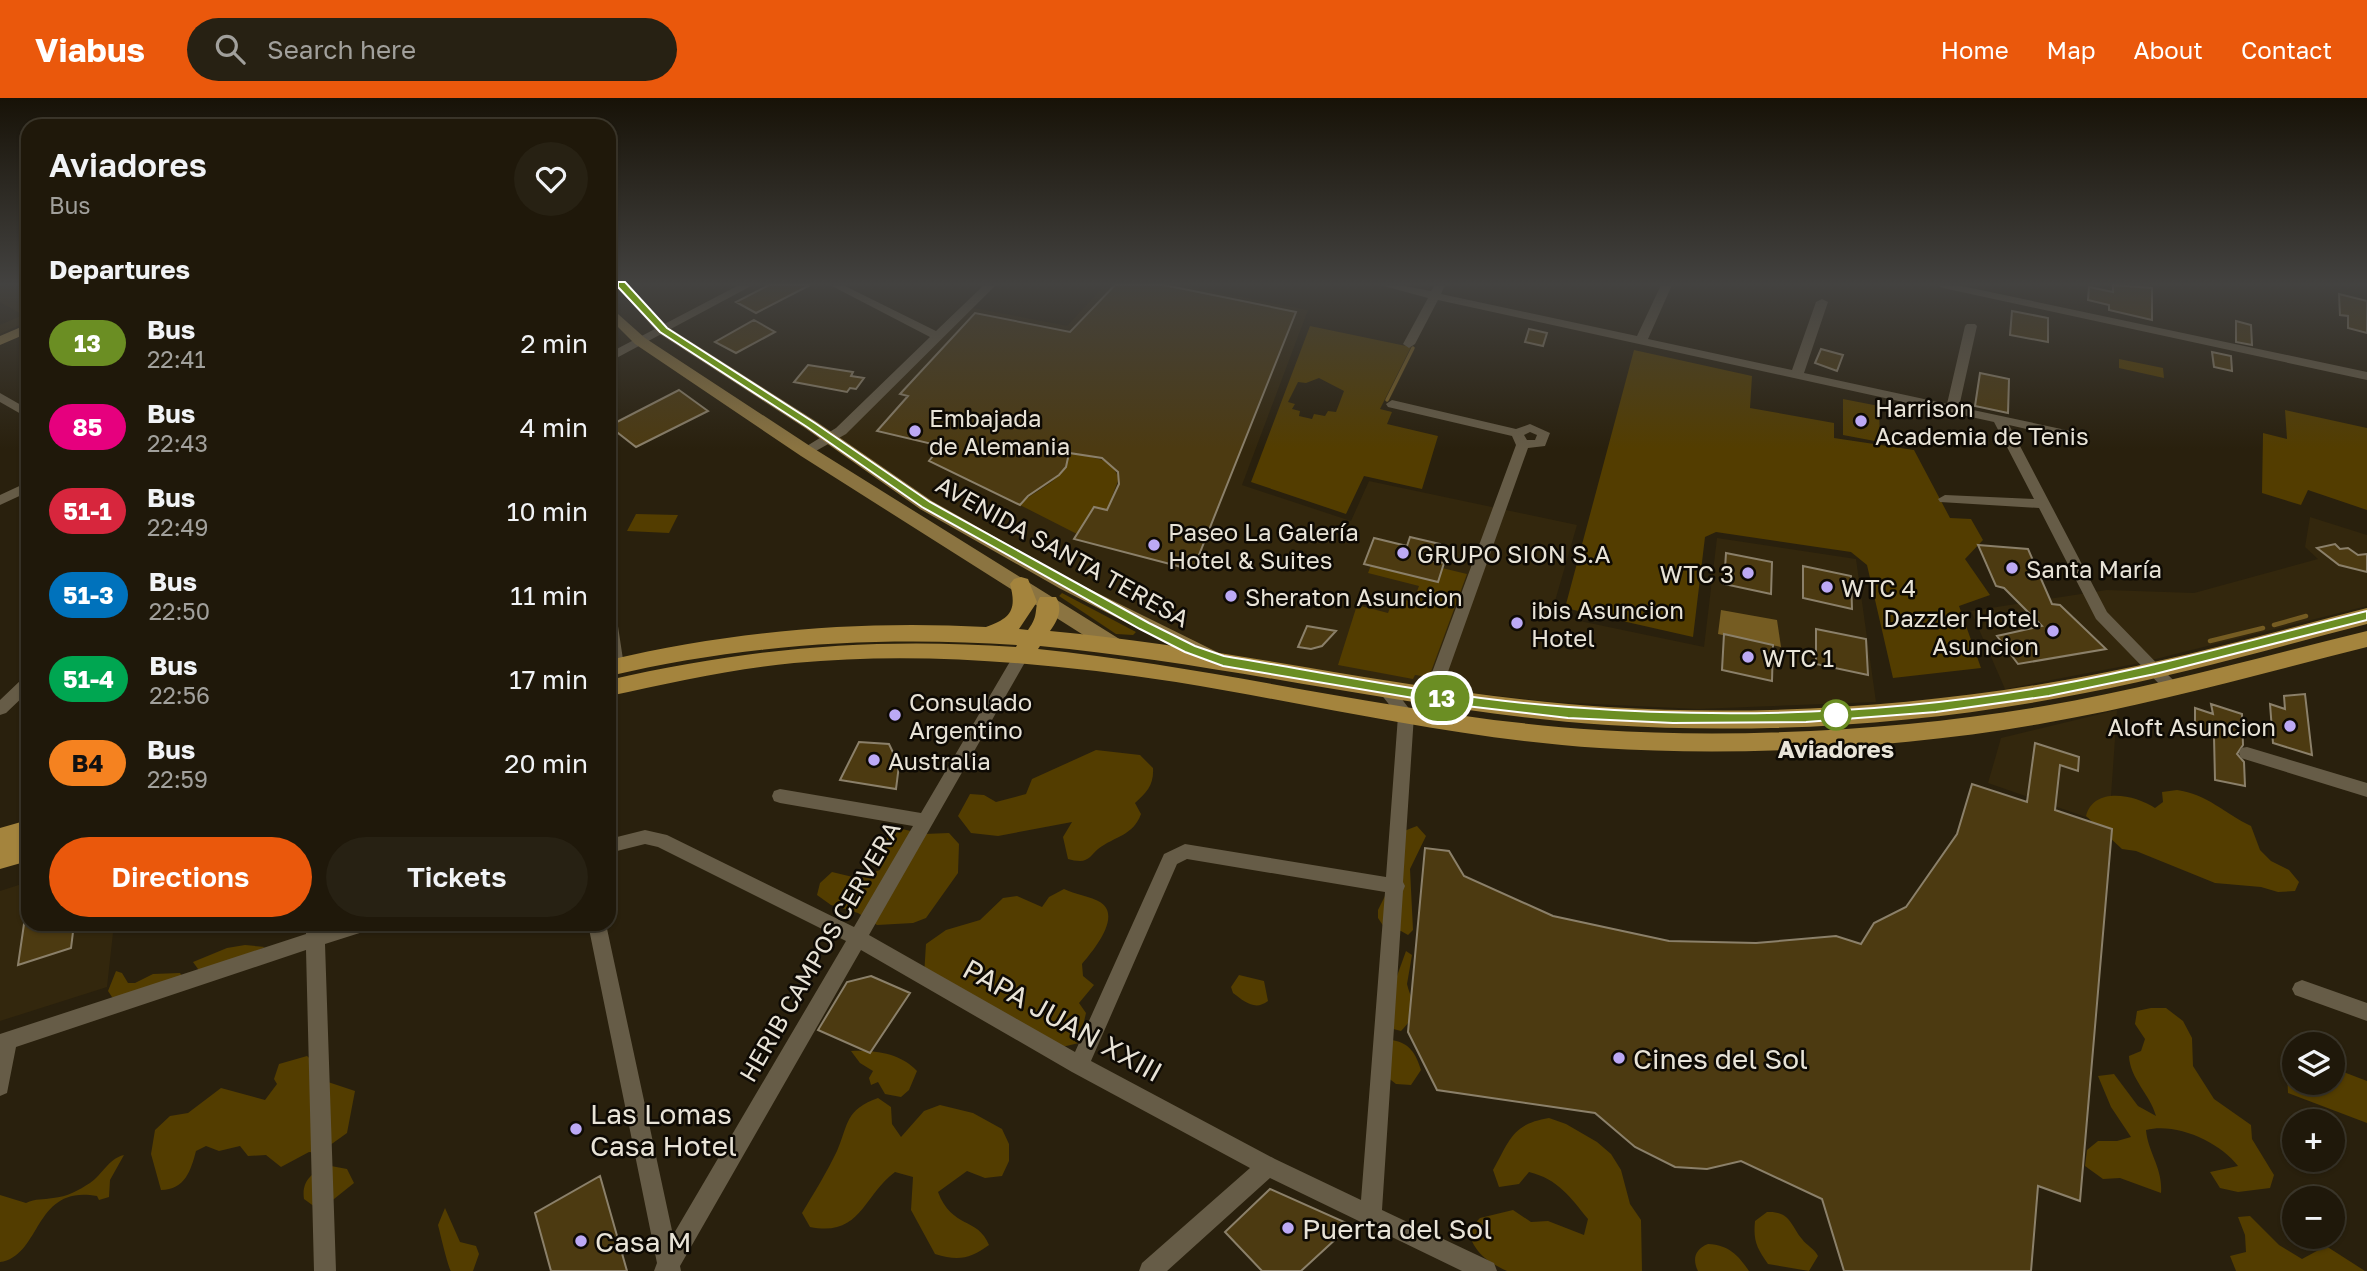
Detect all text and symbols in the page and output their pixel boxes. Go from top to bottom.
search box [187,18,677,81]
text: Viabus [35,30,145,69]
icon: search [211,30,249,68]
text: Search here [267,34,416,65]
text: Home [1941,35,2009,64]
text: Map [2047,35,2096,64]
text: About [2134,35,2203,64]
text: Contact [2241,35,2332,64]
button: heart [514,142,588,216]
text: Aviadores [49,145,207,184]
text: Bus [49,191,91,219]
text: Departures [49,254,190,285]
text: Bus [147,314,195,345]
text: 13 [74,328,101,357]
text: 2 min [520,328,588,359]
text: 22:41 [147,345,206,373]
place label: Harrison Academia de Tenis [1875,393,2089,450]
text: Bus [147,398,195,429]
place label: Embajada de Alemania [929,403,1070,460]
text: 85 [73,412,103,441]
text: 4 min [520,412,588,443]
marker: Harrison Academia de Tenis [1853,413,1869,429]
marker: Embajada de Alemania [907,423,923,439]
text: 22:43 [147,429,208,457]
street label: AVENIDA SANTA TERESA [931,469,1195,633]
text: Bus [147,482,195,513]
text: 51-1 [63,496,112,525]
text: 10 min [507,496,588,527]
text: 22:49 [147,513,209,541]
place label: Paseo La Galería Hotel & Suites [1168,517,1359,574]
marker: Paseo La Galería Hotel & Suites [1146,537,1162,553]
place label: GRUPO SION S.A [1417,539,1611,568]
marker: GRUPO SION S.A [1395,545,1411,561]
place label: Santa María [2026,554,2162,583]
place label: WTC 3 [1659,559,1734,588]
marker: Santa María [2004,560,2020,576]
marker: WTC 3 [1740,565,1756,581]
text: Bus [149,566,197,597]
place label: WTC 4 [1841,573,1916,602]
marker: WTC 4 [1819,579,1835,595]
text: 51-3 [63,580,114,609]
text: 11 min [510,580,588,611]
place label: Sheraton Asuncion [1245,582,1463,611]
marker: Sheraton Asuncion [1223,588,1239,604]
place label: ibis Asuncion Hotel [1531,595,1684,652]
text: 22:50 [149,597,210,625]
place label: Dazzler Hotel Asuncion [1883,603,2039,660]
marker: ibis Asuncion Hotel [1509,615,1525,631]
marker: Dazzler Hotel Asuncion [2045,623,2061,639]
place label: WTC 1 [1762,643,1834,672]
marker: WTC 1 [1740,649,1756,665]
text: Bus [149,650,198,681]
text: 51-4 [63,664,114,693]
text: 17 min [509,664,588,695]
line badge: 13 [1410,675,1474,721]
text: 22:56 [149,681,210,709]
text: 13 [1429,683,1456,712]
place label: Consulado Argentino [909,687,1032,744]
marker: Aviadores [1821,700,1851,730]
marker: Consulado Argentino [887,707,903,723]
place label: Aloft Asuncion [2108,712,2276,741]
marker: Aloft Asuncion [2282,718,2298,734]
text: Bus [147,734,195,765]
place label: Aviadores [1778,734,1894,763]
place label: Australia [888,746,991,775]
text: B4 [72,748,103,777]
text: 20 min [504,748,588,779]
marker: Australia [866,752,882,768]
text: 22:59 [147,765,208,793]
street label: HERIB CAMPOS CERVERA [732,816,906,1086]
button: Directions [49,837,312,917]
button: Tickets [326,837,588,917]
street label: PAPA JUAN XXIII [958,952,1168,1088]
map controls [2282,1032,2345,1249]
button: layers [2282,1032,2345,1095]
place label: Cines del Sol [1633,1042,1808,1075]
marker: Cines del Sol [1611,1050,1627,1066]
place label: Las Lomas Casa Hotel [590,1097,737,1162]
button: + [2282,1109,2345,1172]
marker: Las Lomas Casa Hotel [568,1121,584,1137]
button: − [2282,1186,2345,1249]
place label: Puerta del Sol [1302,1212,1492,1245]
marker: Puerta del Sol [1280,1220,1296,1236]
place label: Casa M [595,1225,692,1258]
marker: Casa M [573,1233,589,1249]

